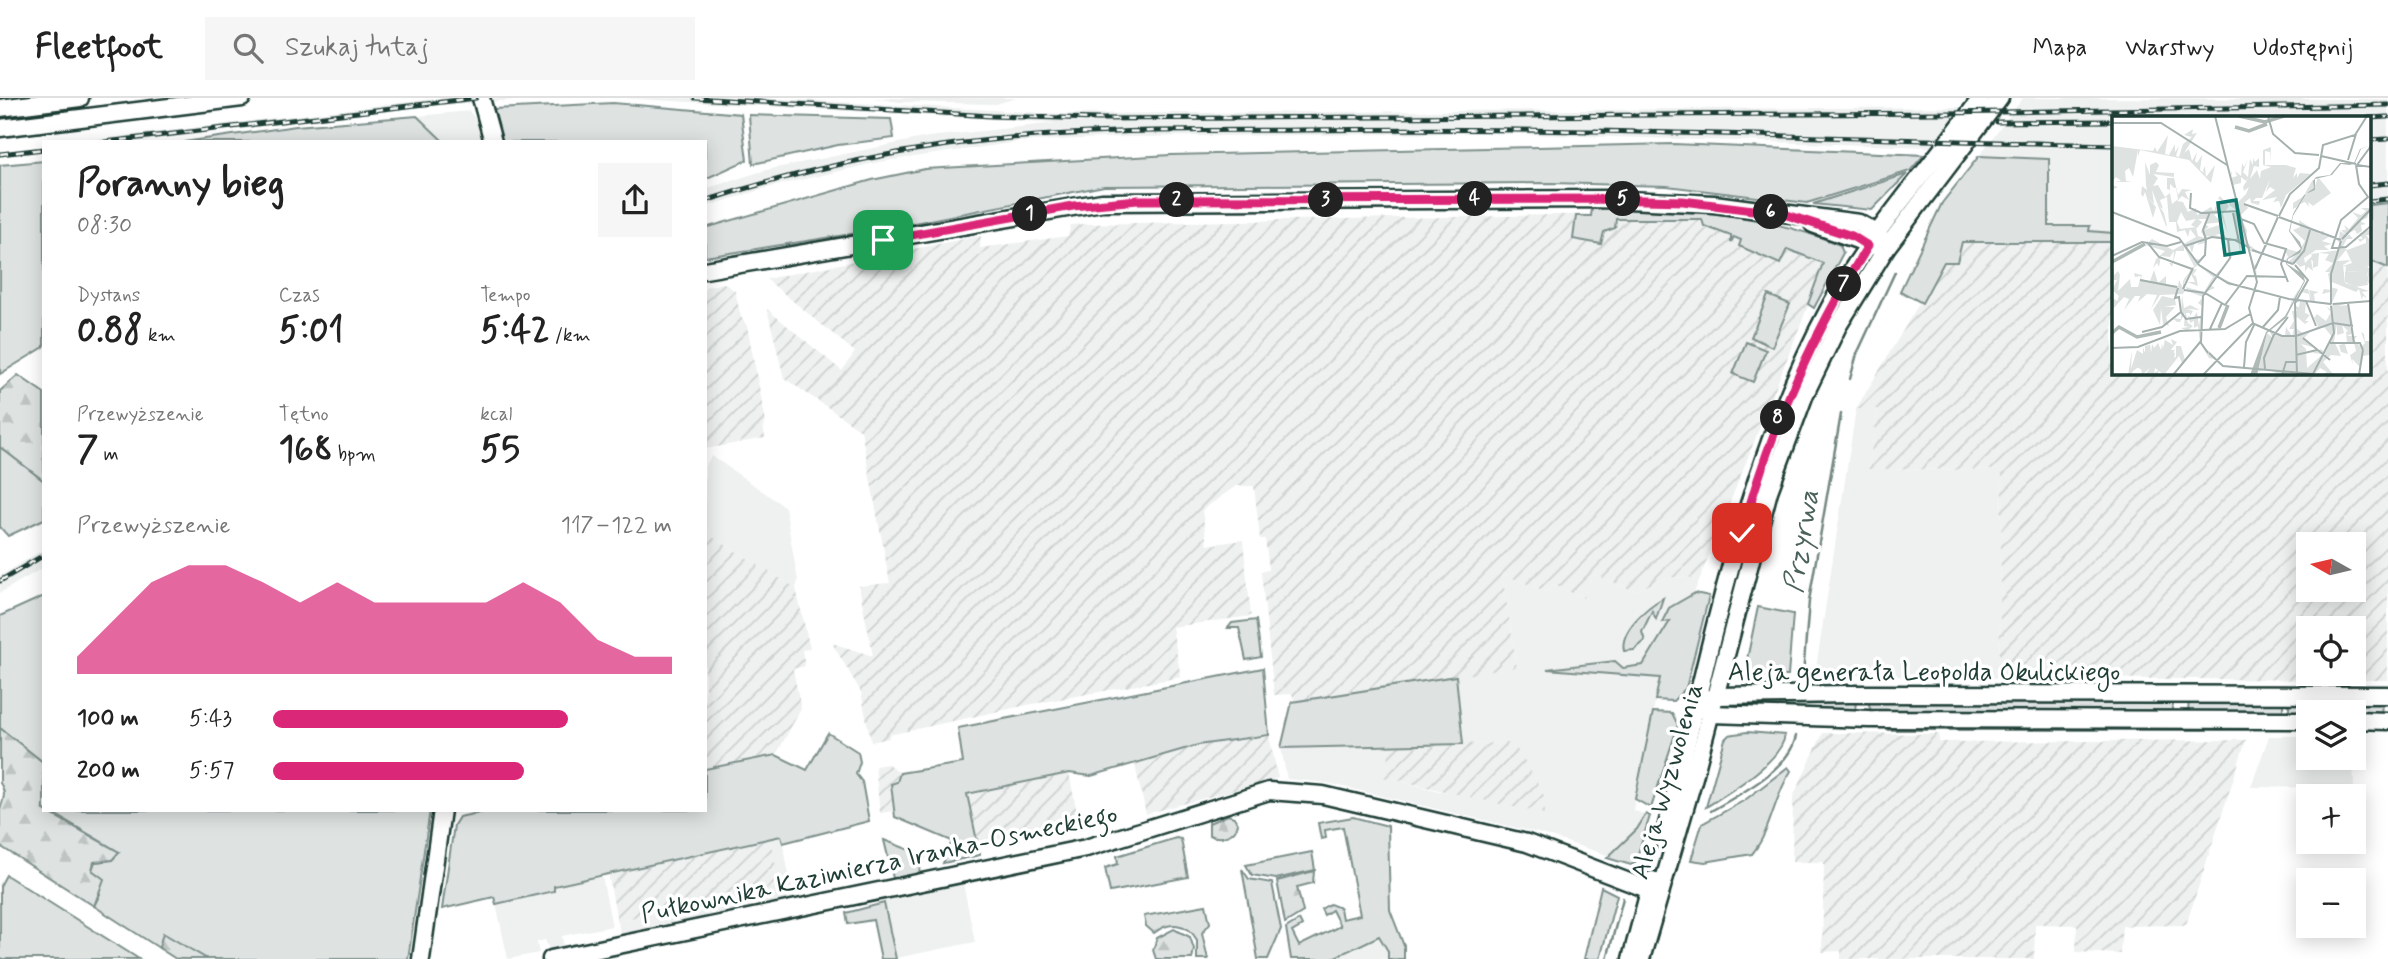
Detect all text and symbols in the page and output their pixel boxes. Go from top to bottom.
search box [205,17,695,80]
text: Fleetfoot [35,26,163,70]
icon: search [229,29,267,67]
text: Szukaj tutaj [285,31,429,65]
text: Mapa [2032,33,2087,64]
text: Warstwy [2125,33,2215,64]
text: Udostępnij [2253,33,2353,64]
inset map [2112,116,2370,374]
text: Poranny bieg [77,160,284,209]
button: share [598,163,672,237]
pin: 2 [1160,182,1194,217]
pin: 3 [1308,182,1344,217]
pin: 4 [1458,182,1492,217]
pin: 5 [1606,182,1640,217]
text: 4 [1469,186,1480,211]
text: 5 [1617,186,1628,211]
text: 2 [1172,187,1181,212]
text: 3 [1321,187,1330,212]
pin: 6 [1754,194,1788,230]
pin: 1 [1012,197,1048,232]
text: 6 [1766,199,1775,224]
text: 1 [1025,201,1034,226]
pin [853,210,913,270]
text: 08:30 [77,211,132,241]
icon: arrive [864,221,902,259]
pin: 7 [1826,266,1862,302]
text: 7 [1838,271,1849,296]
text: Dystans [77,283,140,308]
text: Czas [279,283,320,308]
text: Tempo [480,283,531,308]
text: 0.88 [77,308,143,354]
text: 5:01 [279,308,344,354]
text: 5:42 [480,308,550,354]
text: km [143,323,176,348]
text: /km [550,323,591,348]
pin: 8 [1760,400,1796,436]
text: Przewyższenie [77,402,204,427]
text: Tętno [279,402,329,427]
text: kcal [480,402,512,427]
text: 8 [1772,405,1783,430]
text: 7 [77,427,98,473]
text: 168 [279,427,333,473]
text: 55 [480,427,520,473]
text: m [98,442,119,467]
text: bpm [333,442,376,467]
water label: Przyrwa [1776,487,1829,596]
pin [1712,503,1772,563]
text: Przewyższenie [77,511,230,541]
text: 117–122 m [561,511,672,541]
icon: check [1723,514,1761,552]
north arrow [2296,532,2366,602]
map controls [2296,532,2366,938]
button: locate [2296,616,2366,686]
street label: Aleja generała Leopolda Okulickiego [1728,656,2120,692]
street label: Aleja Wyzwolenia [1624,680,1712,884]
button: layers [2296,700,2366,770]
text: 100 m [77,704,139,734]
text: 5:43 [189,704,232,734]
text: 200 m [77,756,140,786]
text: 5:57 [189,756,234,786]
button: + [2296,784,2366,854]
street label: Pułkownika Kazimierza Iranka-Osmeckiego [638,798,1121,935]
button: − [2296,868,2366,938]

